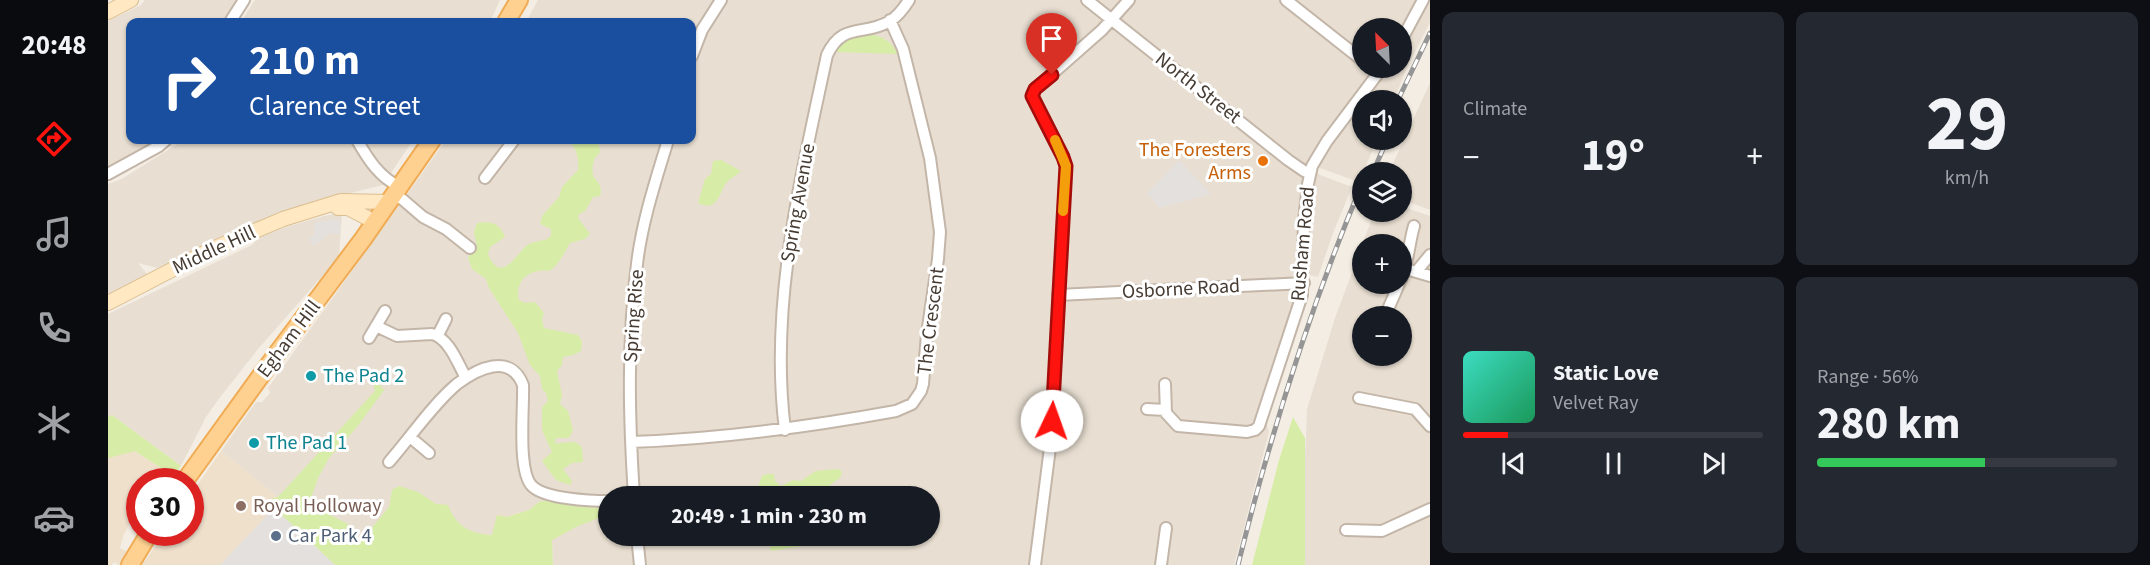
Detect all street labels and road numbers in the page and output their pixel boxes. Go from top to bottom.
street label: North Street [1149,45,1247,131]
street label: Spring Avenue [774,141,822,265]
street label: Rusham Road [1284,185,1322,303]
street label: Middle Hill [168,219,260,281]
street label: The Crescent [911,265,952,376]
street label: Spring Rise [617,268,651,363]
street label: Osborne Road [1121,272,1241,306]
street label: Egham Hill [251,295,327,383]

